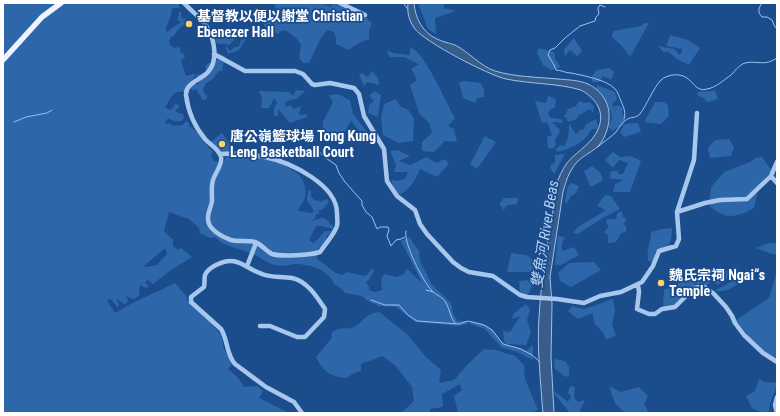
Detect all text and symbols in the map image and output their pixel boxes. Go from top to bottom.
place label: 基督教以便以謝堂 Christian Ebenezer Hall [197,8,363,40]
marker: 基督教以便以謝堂 Christian Ebenezer Hall [184,19,194,29]
place label: 唐公嶺籃球場 Tong Kung Leng Basketball Court [230,128,376,160]
marker: 唐公嶺籃球場 Tong Kung Leng Basketball Court [217,139,227,149]
water label: 雙魚河 River Beas [528,179,562,289]
place label: 魏氏宗祠 Ngai“s Temple [669,267,765,299]
marker: 魏氏宗祠 Ngai“s Temple [656,278,666,288]

